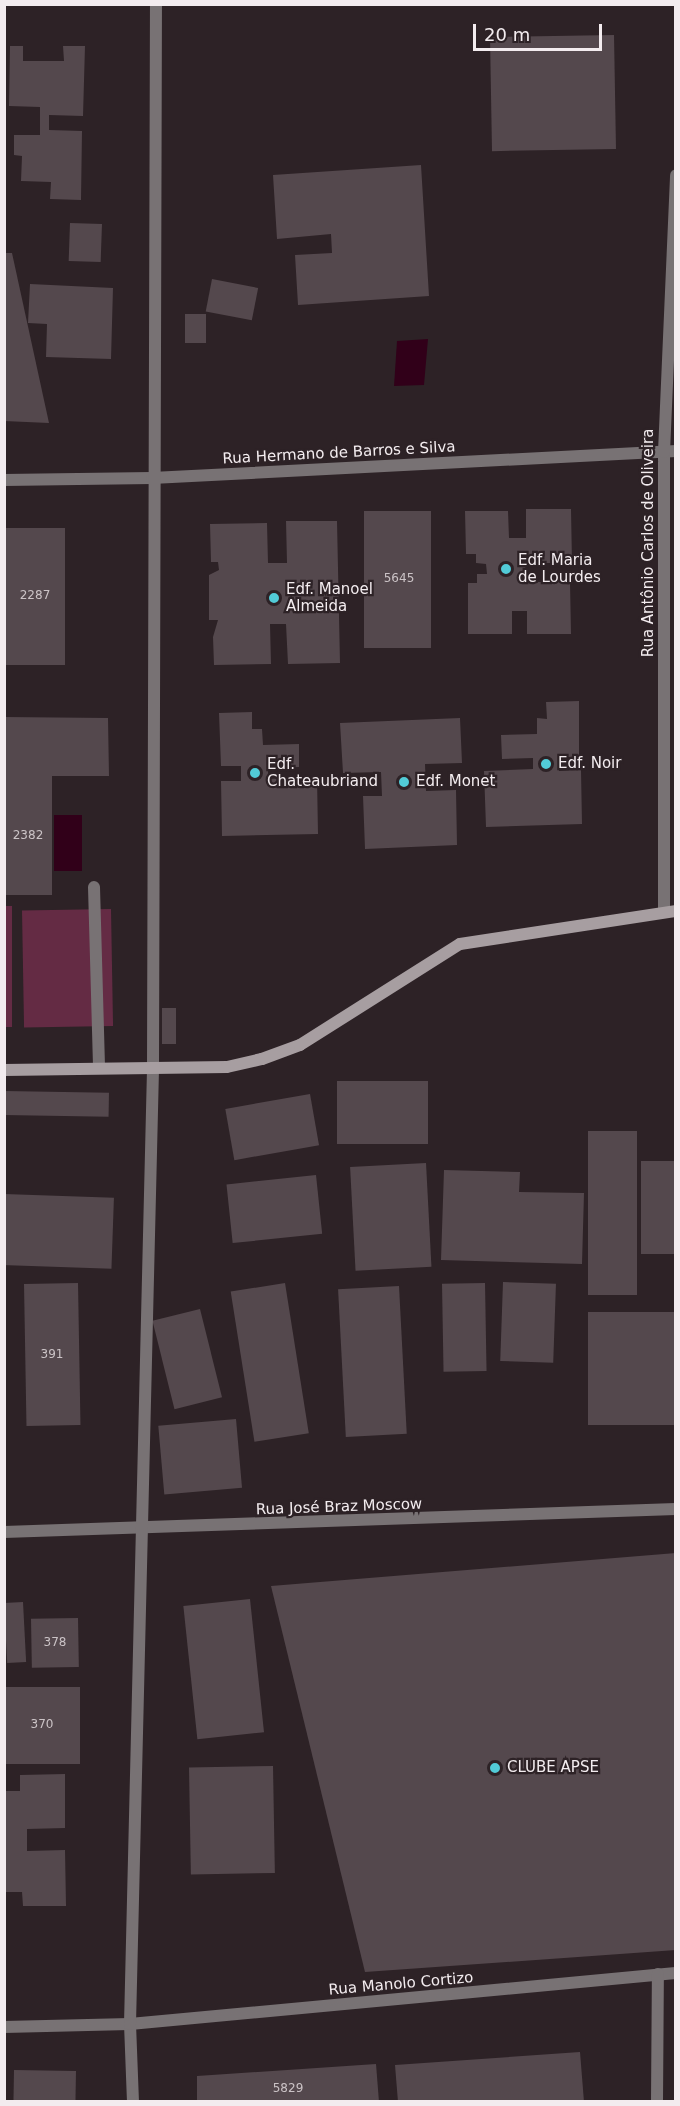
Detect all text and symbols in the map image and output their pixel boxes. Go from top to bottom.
scale bar [476,12,605,50]
text: 20 m [484,24,530,45]
street label: Rua Antônio Carlos de Oliveira [640,429,658,657]
street label: Rua Hermano de Barros e Silva [222,438,456,468]
place label: Edf. Maria de Lourdes [518,551,601,586]
marker: Edf. Maria de Lourdes [499,562,513,576]
house number: 5645 [384,572,414,586]
place label: Edf. Manoel Almeida [286,580,373,615]
house number: 2287 [20,589,50,603]
marker: Edf. Manoel Almeida [267,591,281,605]
place label: Edf. Chateaubriand [267,755,378,790]
place label: Edf. Noir [558,755,621,773]
marker: Edf. Noir [539,757,553,771]
marker: Edf. Chateaubriand [248,766,262,780]
place label: Edf. Monet [416,773,495,791]
marker: Edf. Monet [397,775,411,789]
house number: 2382 [13,829,43,843]
house number: 391 [41,1348,63,1362]
street label: Rua José Braz Moscow [255,1495,423,1519]
house number: 378 [44,1636,66,1650]
house number: 370 [31,1718,53,1732]
place label: CLUBE APSE [507,1759,599,1777]
marker: CLUBE APSE [488,1761,502,1775]
street label: Rua Manolo Cortizo [328,1969,474,1999]
house number: 5829 [273,2082,303,2096]

